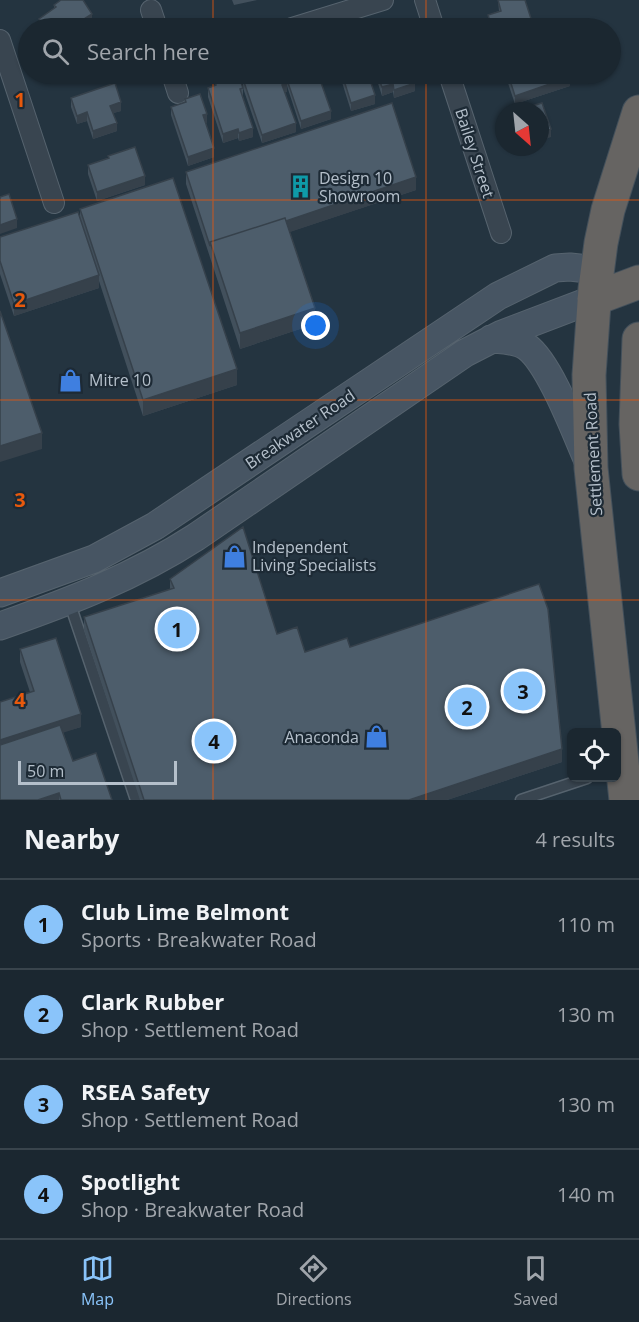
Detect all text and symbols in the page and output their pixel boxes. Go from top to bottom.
search box [18,18,621,84]
icon: search [39,35,72,68]
text: Search here [87,36,210,66]
text: 1 [14,86,26,113]
north arrow [495,102,549,156]
street label: Bailey Street [450,105,500,201]
place label: Design 10 Showroom [319,167,400,207]
building icon: Design 10 Showroom [288,174,314,200]
text: 2 [14,286,26,313]
your location [301,311,330,340]
shop icon: Mitre 10 [58,367,84,393]
place label: Mitre 10 [89,369,151,391]
street label: Breakwater Road [241,384,359,474]
street label: Settlement Road [579,392,607,516]
text: 3 [14,486,26,513]
place label: Independent Living Specialists [252,536,376,576]
shop icon: Independent Living Specialists [221,543,247,569]
pin: 1 [158,606,196,652]
pin: 3 [504,668,542,714]
pin: 2 [448,684,486,730]
text: 4 [14,686,26,713]
pin: 4 [194,718,234,764]
shop icon: Anaconda [364,724,390,750]
place label: Anaconda [284,726,359,748]
map controls [567,728,621,782]
button: locate [567,728,621,782]
scale bar [18,758,177,786]
text: 50 m [27,760,64,782]
text: Nearby [24,821,119,857]
text: 4 results [535,826,615,853]
text: Club Lime Belmont [81,896,289,926]
text: 1 [38,911,49,938]
text: 110 m [557,911,615,938]
text: Sports · Breakwater Road [81,926,317,953]
text: Clark Rubber [81,986,224,1016]
text: 2 [38,1001,49,1028]
text: 130 m [557,1001,615,1028]
text: Shop · Settlement Road [81,1016,299,1043]
text: RSEA Safety [81,1076,210,1106]
text: 3 [38,1091,49,1118]
text: 130 m [557,1091,615,1118]
text: Shop · Settlement Road [81,1106,299,1133]
text: Spotlight [81,1166,180,1196]
text: 4 [38,1181,49,1208]
text: 140 m [557,1181,615,1208]
text: Shop · Breakwater Road [81,1196,304,1223]
tab: Map [81,1252,114,1310]
tab: Directions [276,1252,352,1310]
tab: Saved [514,1252,558,1310]

